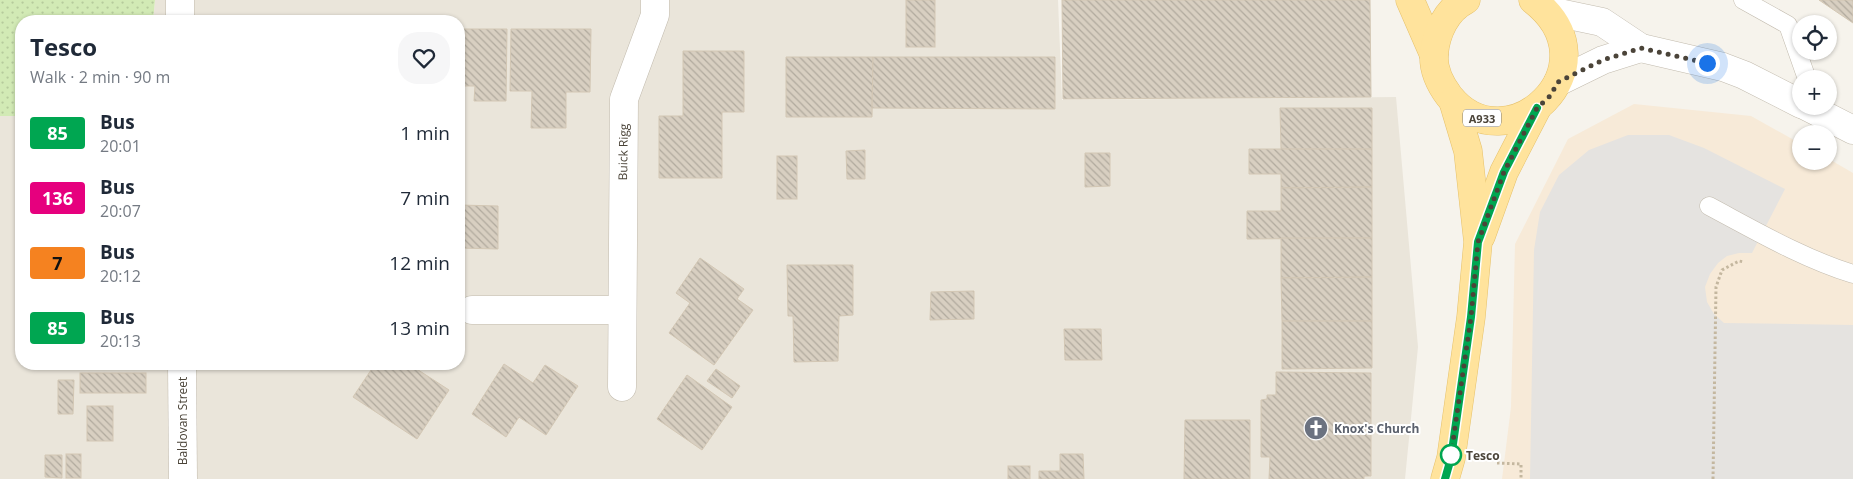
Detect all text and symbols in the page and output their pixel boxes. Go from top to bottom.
map controls [1792,15,1837,170]
button: locate [1792,15,1837,60]
text: Tesco [30,30,97,63]
button: heart [398,32,450,84]
your location [1695,51,1720,76]
text: Walk · 2 min · 90 m [30,66,170,88]
button: + [1792,70,1837,115]
text: Bus [100,109,135,135]
road number: A933 [1463,110,1501,126]
text: 1 min [400,120,450,146]
text: 85 [47,121,68,145]
street label: Buick Rigg [614,123,632,181]
button: − [1792,125,1837,170]
text: 20:01 [100,135,141,157]
text: Bus [100,174,135,200]
text: 7 min [400,185,450,211]
text: 136 [42,186,73,210]
text: 20:07 [100,200,141,222]
text: Bus [100,239,135,265]
text: 12 min [389,250,450,276]
text: 7 [52,251,63,275]
text: 20:12 [100,265,141,287]
text: Bus [100,304,135,330]
text: 13 min [389,315,450,341]
text: 85 [47,316,68,340]
text: 20:13 [100,330,141,352]
street label: Baldovan Street [174,377,191,465]
church icon: Knox's Church [1303,415,1329,441]
place label: Knox's Church [1334,420,1419,437]
marker: Tesco [1440,444,1462,466]
place label: Tesco [1466,447,1500,464]

